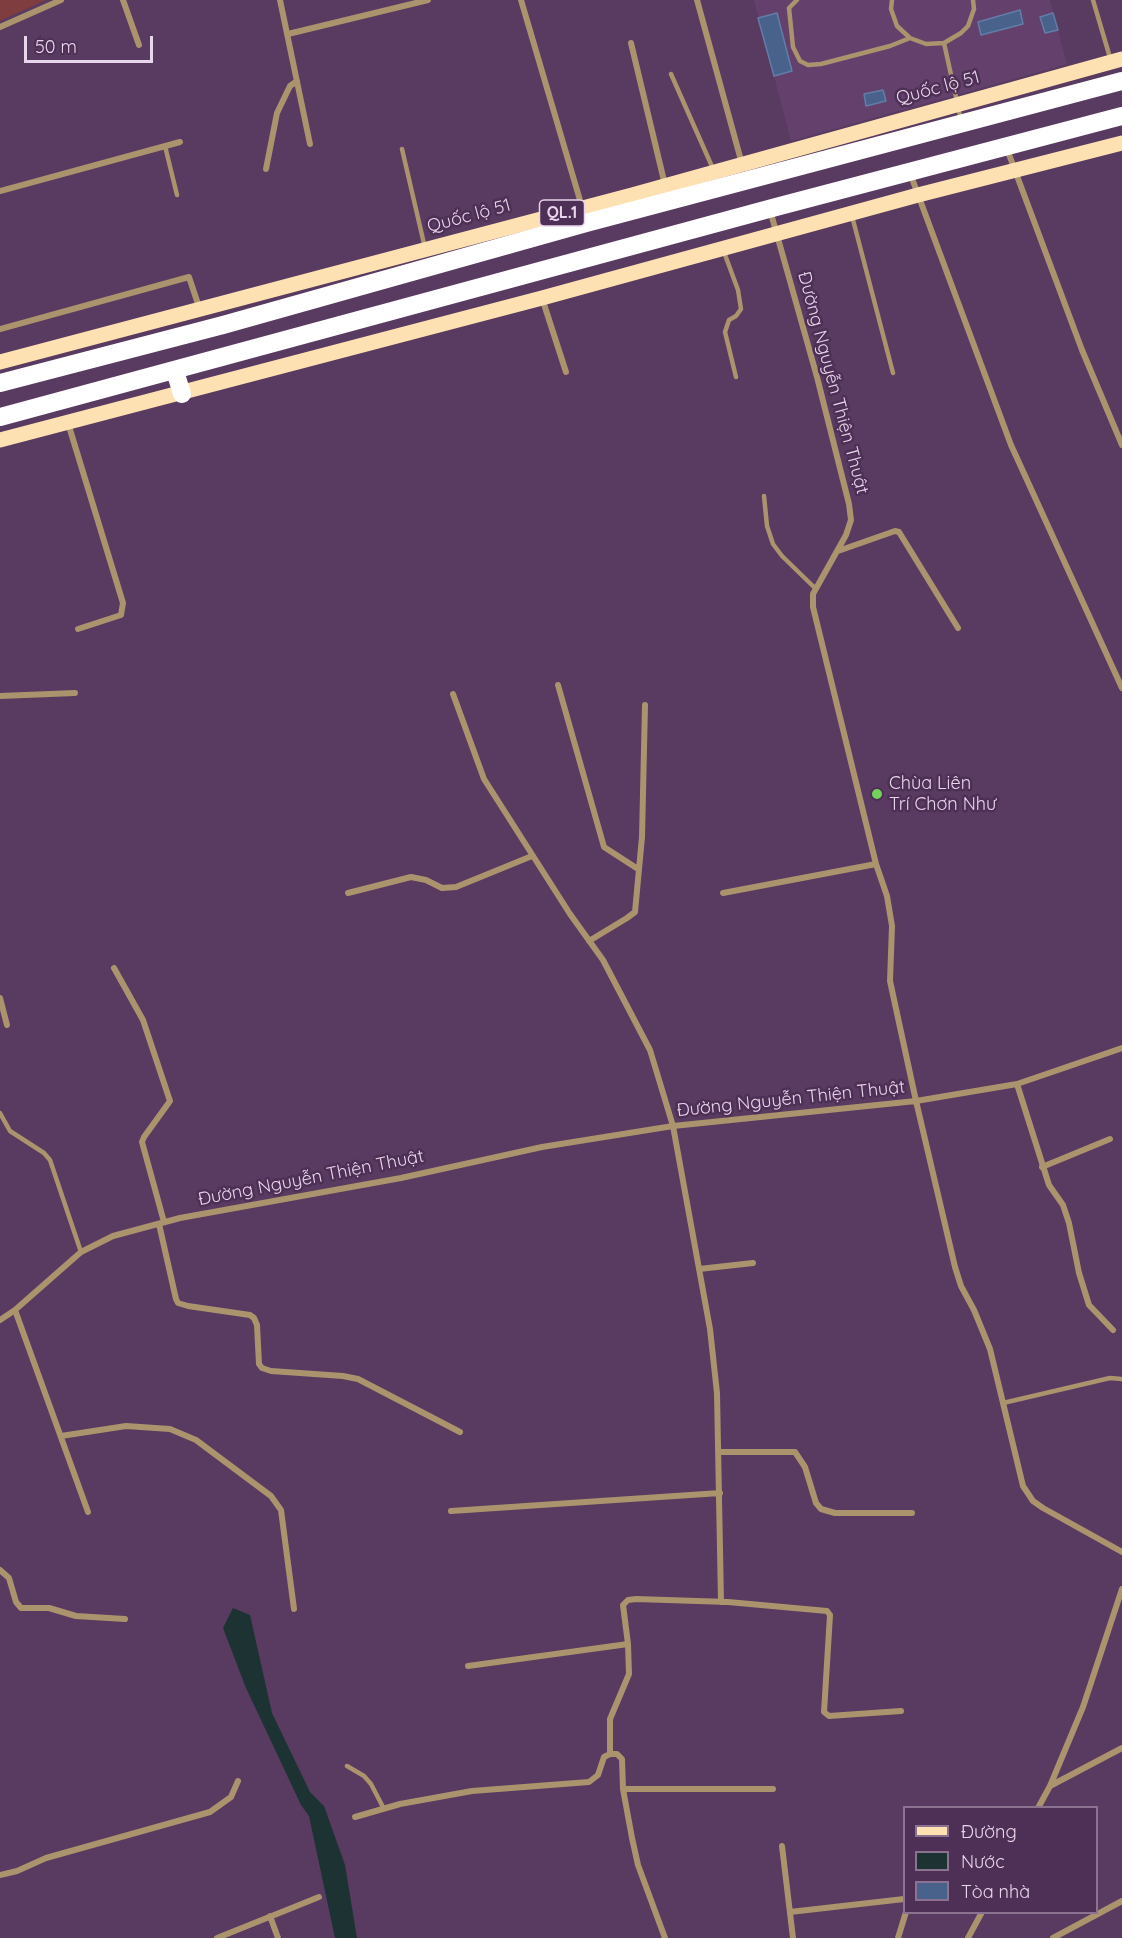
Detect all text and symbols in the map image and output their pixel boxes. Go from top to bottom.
scale bar [27,24,156,62]
text: 50 m [35,35,77,58]
street label: Quốc lộ 51 [894,66,982,110]
street label: Quốc lộ 51 [425,194,513,238]
road number: QL.1 [540,200,584,226]
street label: Đường Nguyễn Thiện Thuật [793,269,873,497]
place label: Chùa Liên Trí Chơn Như [889,773,996,816]
marker: Chùa Liên Trí Chơn Như [870,787,884,801]
street label: Đường Nguyễn Thiện Thuật [676,1076,906,1122]
street label: Đường Nguyễn Thiện Thuật [196,1146,426,1210]
legend [903,1806,1098,1914]
text: Đường [961,1820,1017,1843]
text: Nước [961,1850,1005,1873]
text: Tòa nhà [961,1880,1030,1903]

